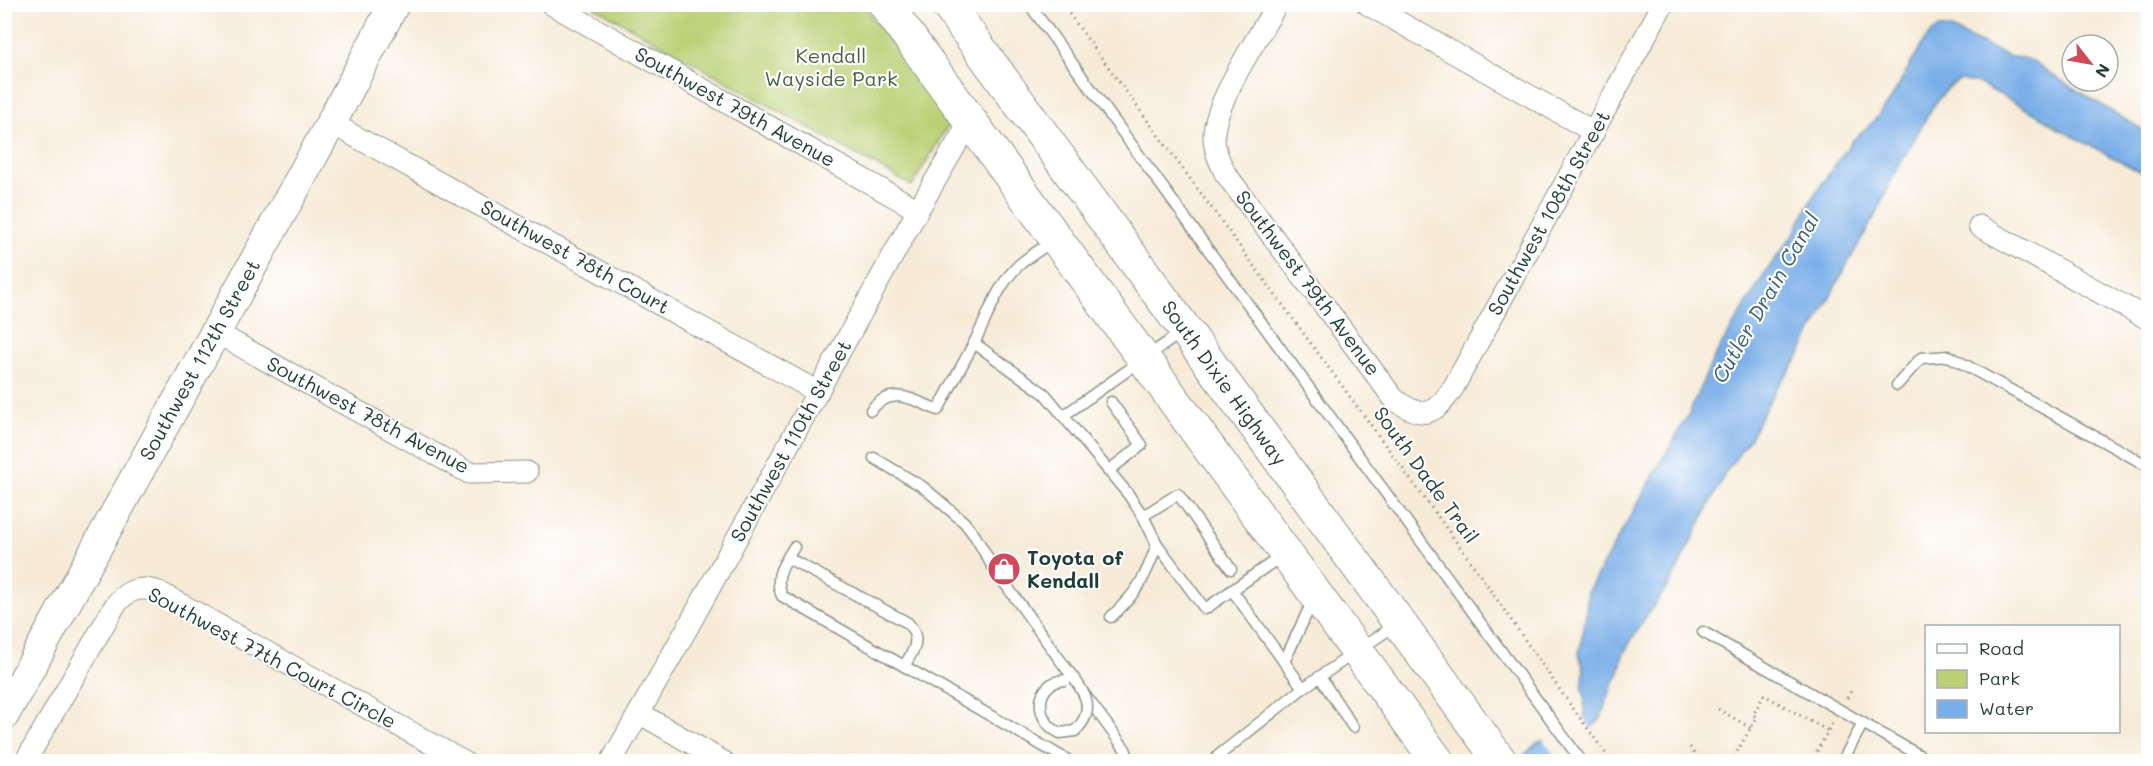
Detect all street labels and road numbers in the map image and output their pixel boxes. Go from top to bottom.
street label: Southwest 79th Avenue [631,40,840,172]
street label: Southwest 108th Street [1481,105,1615,320]
street label: Southwest 79th Avenue [1231,184,1387,380]
street label: Southwest 78th Court [476,193,675,319]
street label: Southwest 112th Street [133,254,265,465]
street label: South Dixie Highway [1156,295,1293,470]
street label: Southwest 110th Street [724,335,857,546]
street label: Southwest 78th Avenue [263,350,474,479]
street label: South Dade Trail [1368,401,1485,548]
street label: Southwest 77th Court Circle [144,580,401,734]

